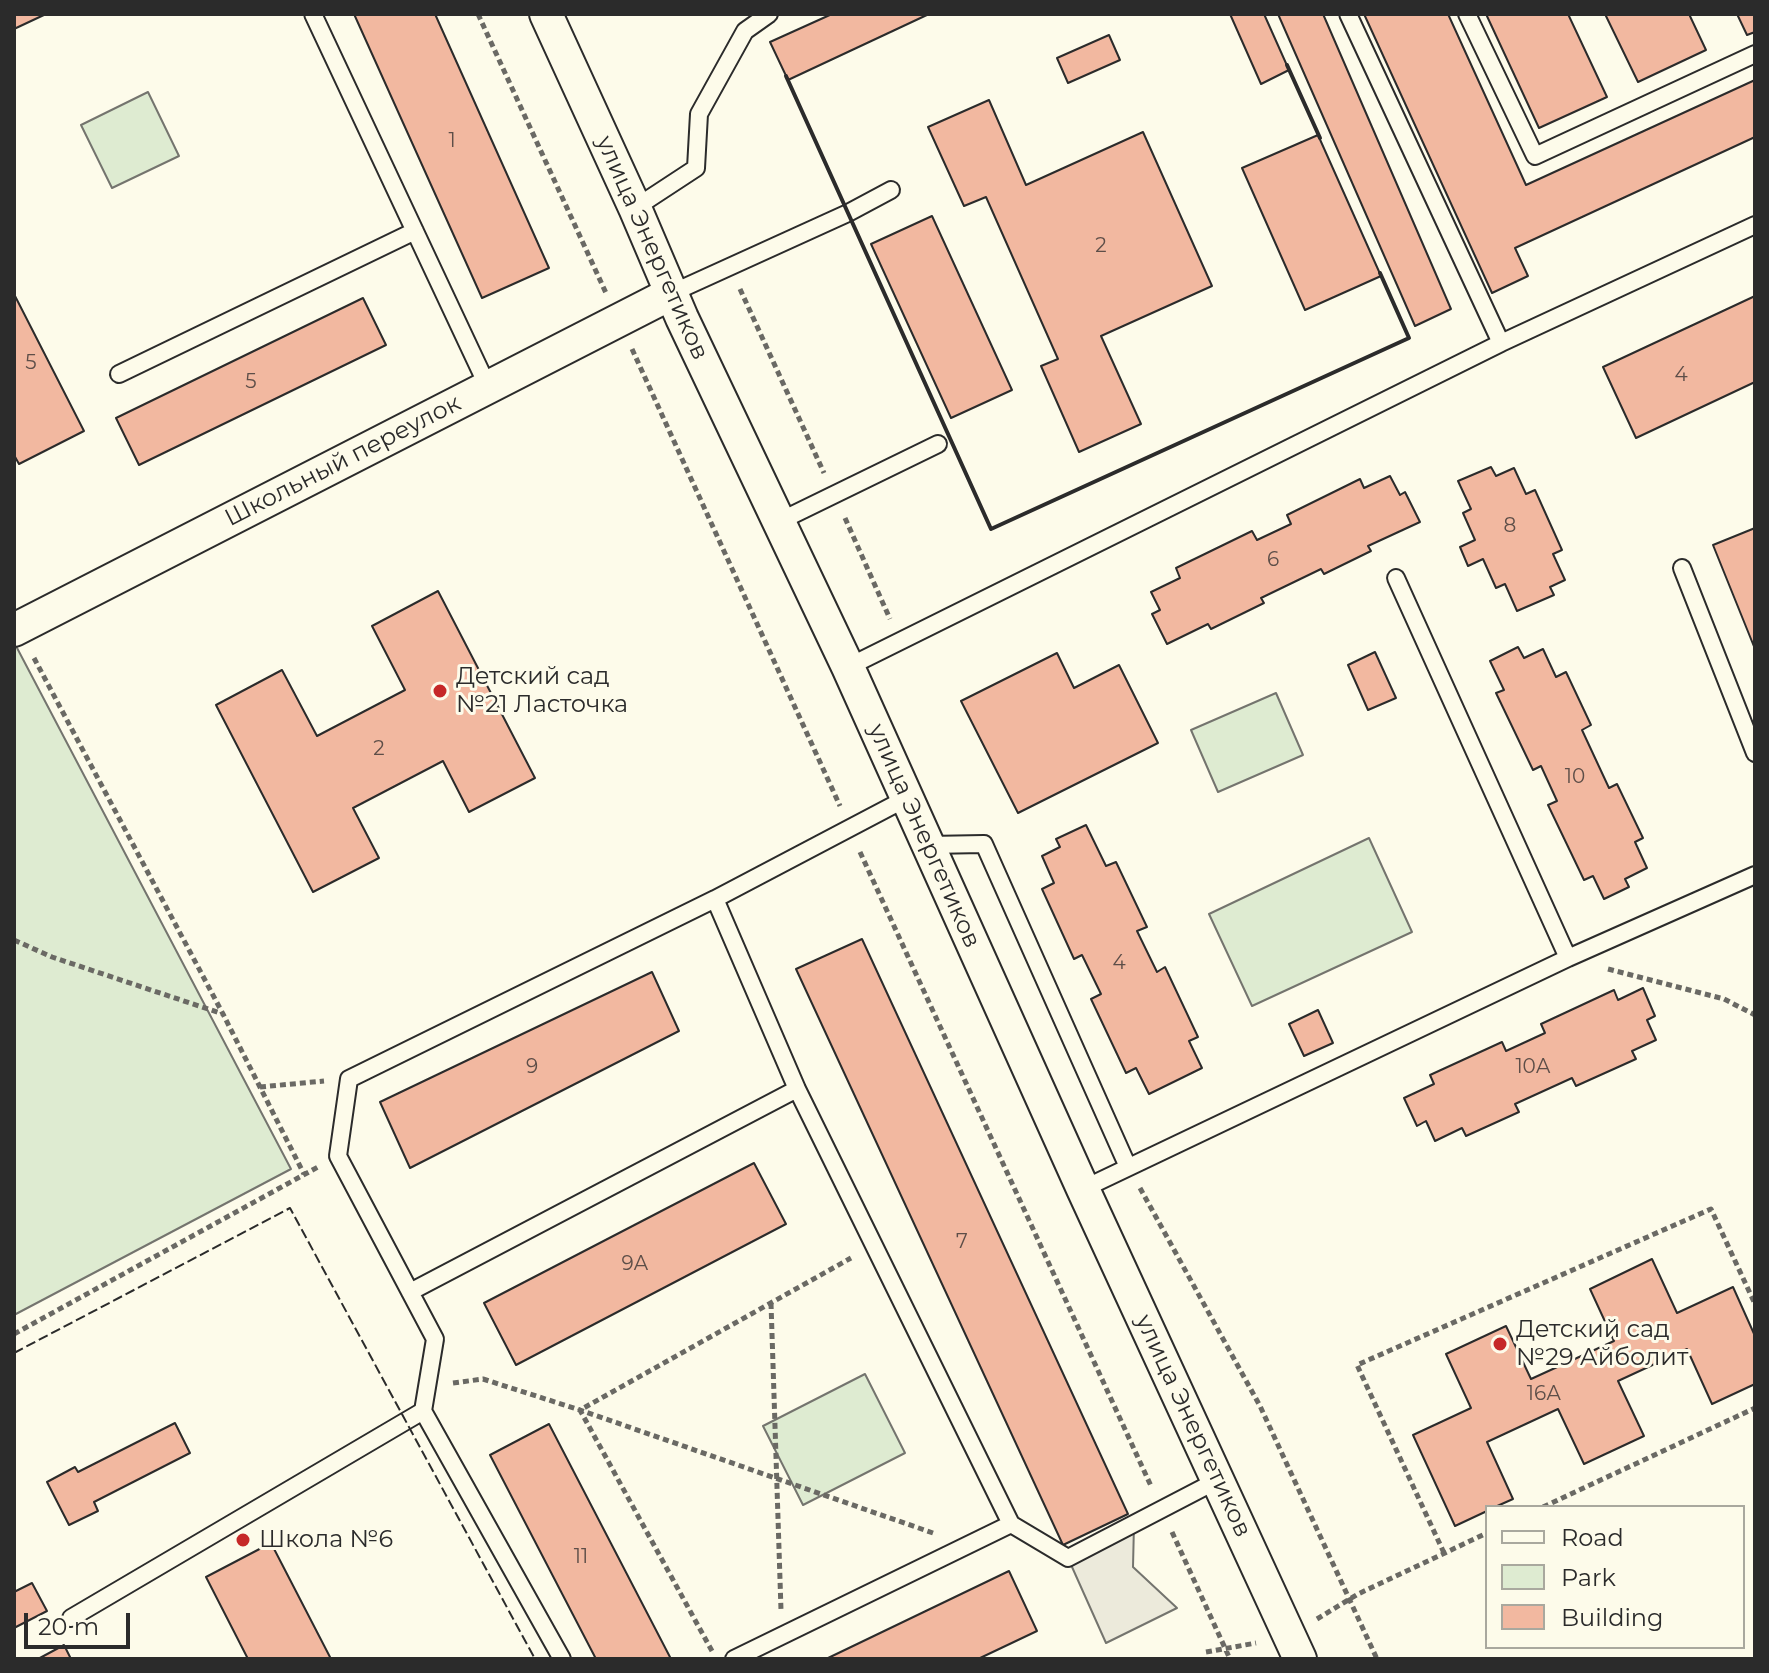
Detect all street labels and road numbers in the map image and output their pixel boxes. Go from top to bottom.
street label: улица Энергетиков [590,132,714,364]
street label: Школьный переулок [220,389,466,533]
street label: улица Энергетиков [862,720,986,952]
street label: улица Энергетиков [1129,1310,1257,1542]

